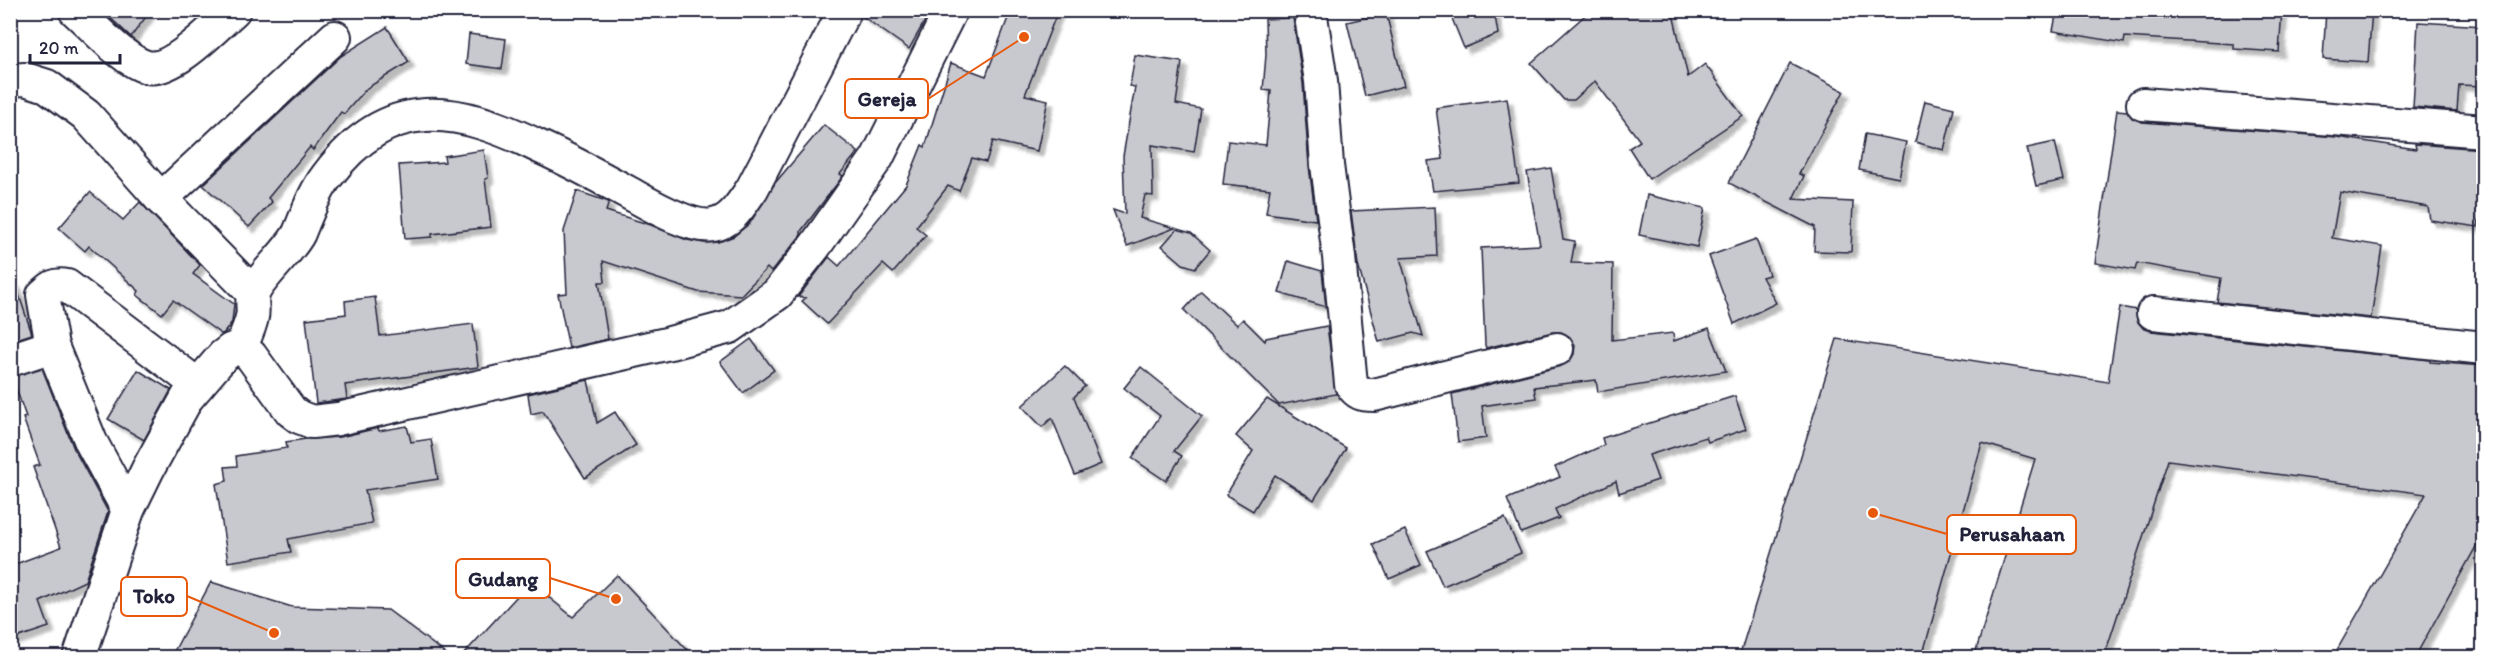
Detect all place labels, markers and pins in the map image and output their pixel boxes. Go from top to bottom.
callout: Gereja [845,79,928,118]
callout: Perusahaan [1947,515,2076,554]
callout: Gudang [456,559,550,598]
callout: Toko [121,577,187,616]

